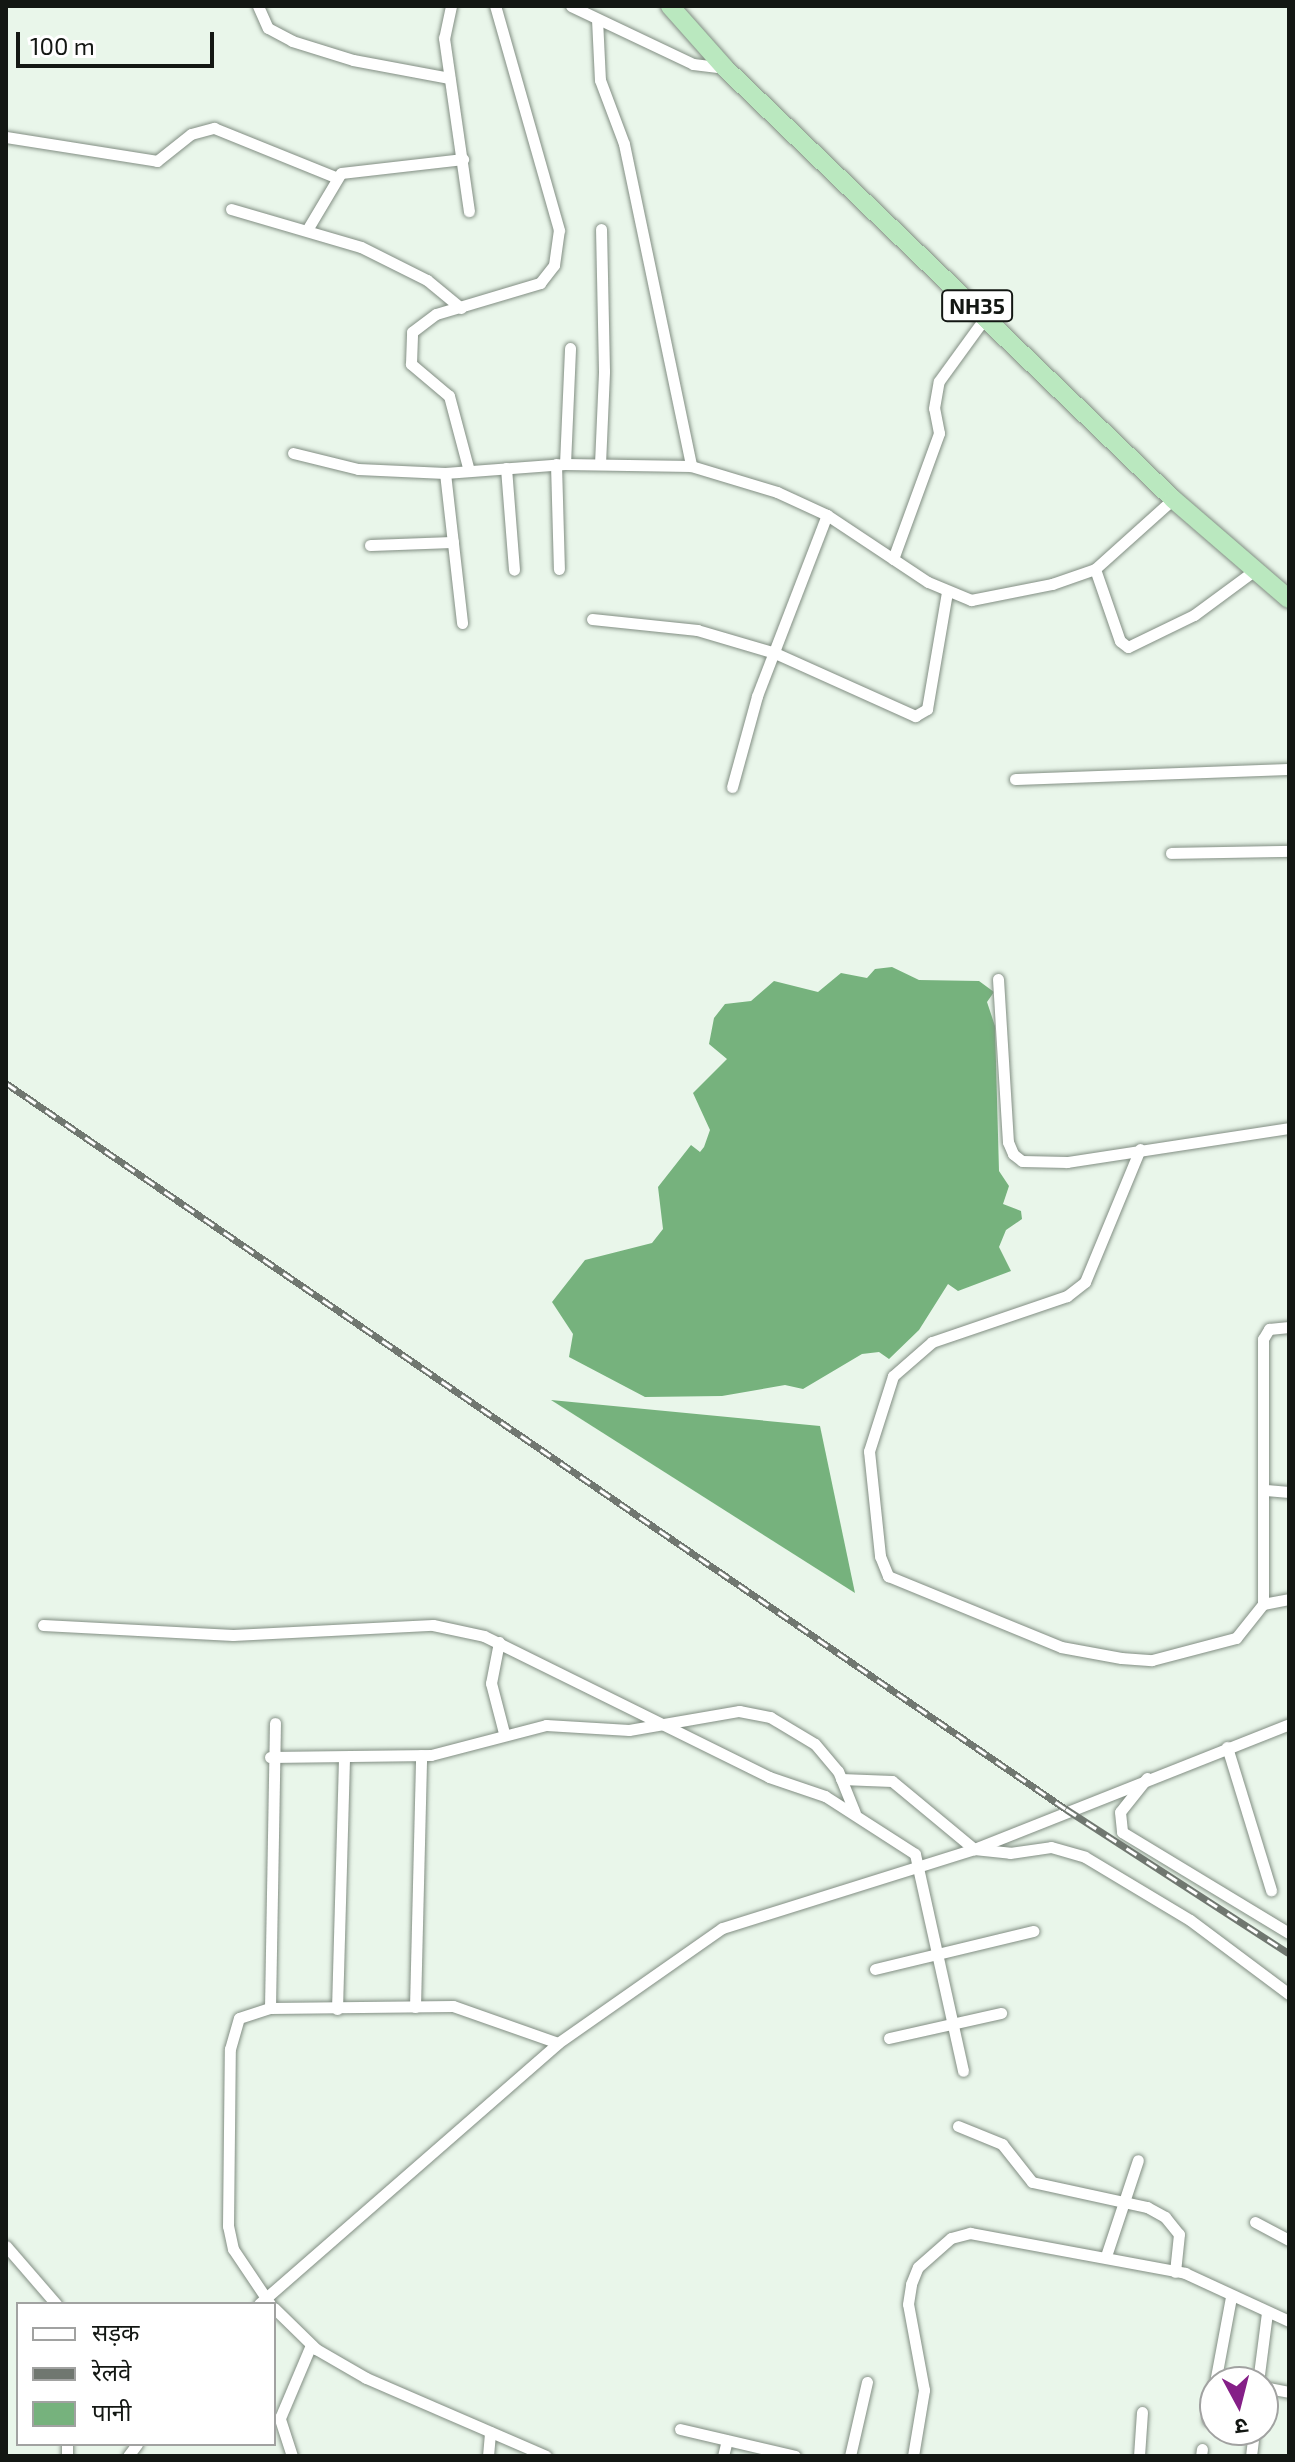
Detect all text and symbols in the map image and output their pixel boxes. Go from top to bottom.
scale bar [20,16,218,66]
text: 100 m [30,31,95,60]
road number: NH35 [941,288,1013,324]
legend [16,2302,276,2446]
text: सड़क [92,2317,140,2346]
text: रेलवे [92,2357,131,2386]
north arrow [1199,2366,1279,2446]
text: पानी [92,2397,131,2426]
text: उ [1234,2414,1250,2442]

